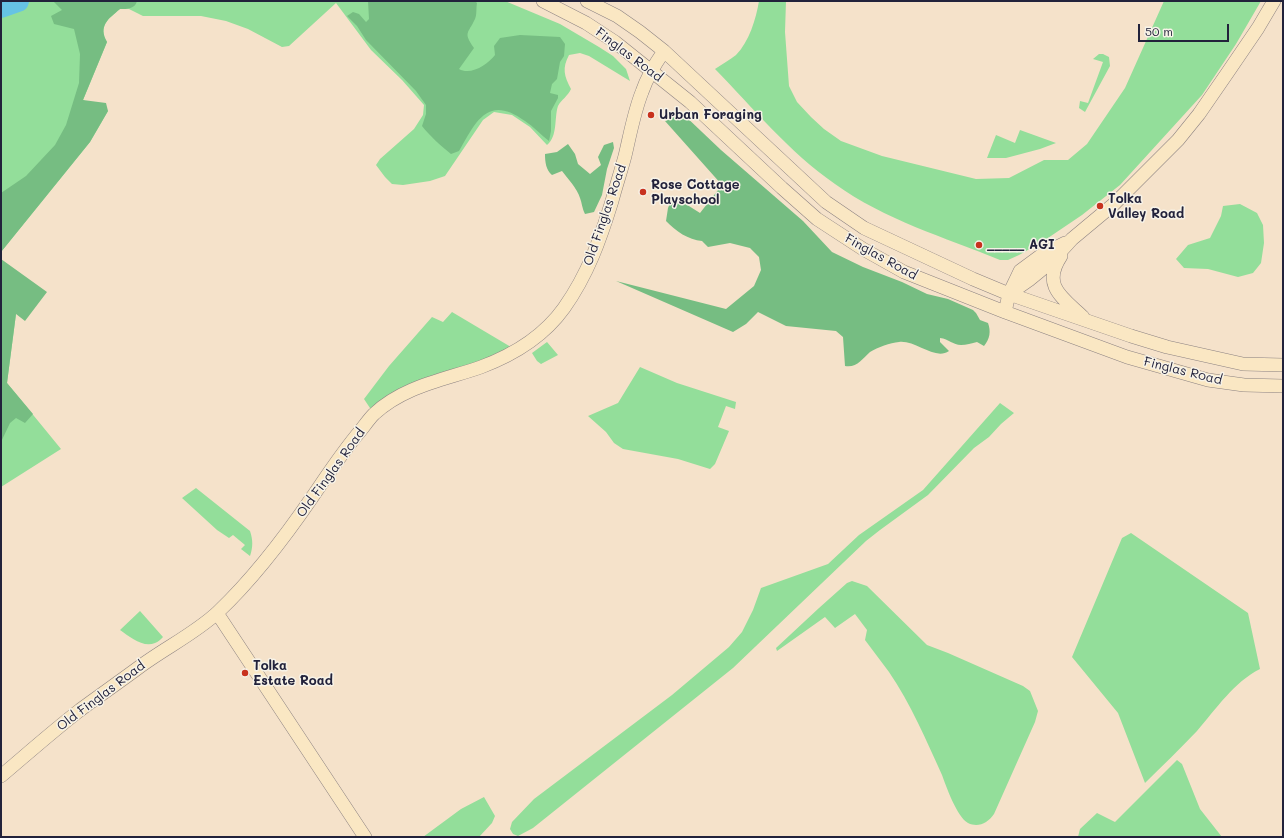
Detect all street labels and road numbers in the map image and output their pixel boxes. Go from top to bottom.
street label: Finglas Road [592,25,666,85]
street label: Old Finglas Road [580,162,630,268]
street label: Finglas Road [842,231,920,283]
street label: Finglas Road [1142,354,1224,388]
street label: Old Finglas Road [293,425,369,521]
street label: Old Finglas Road [54,658,148,734]

